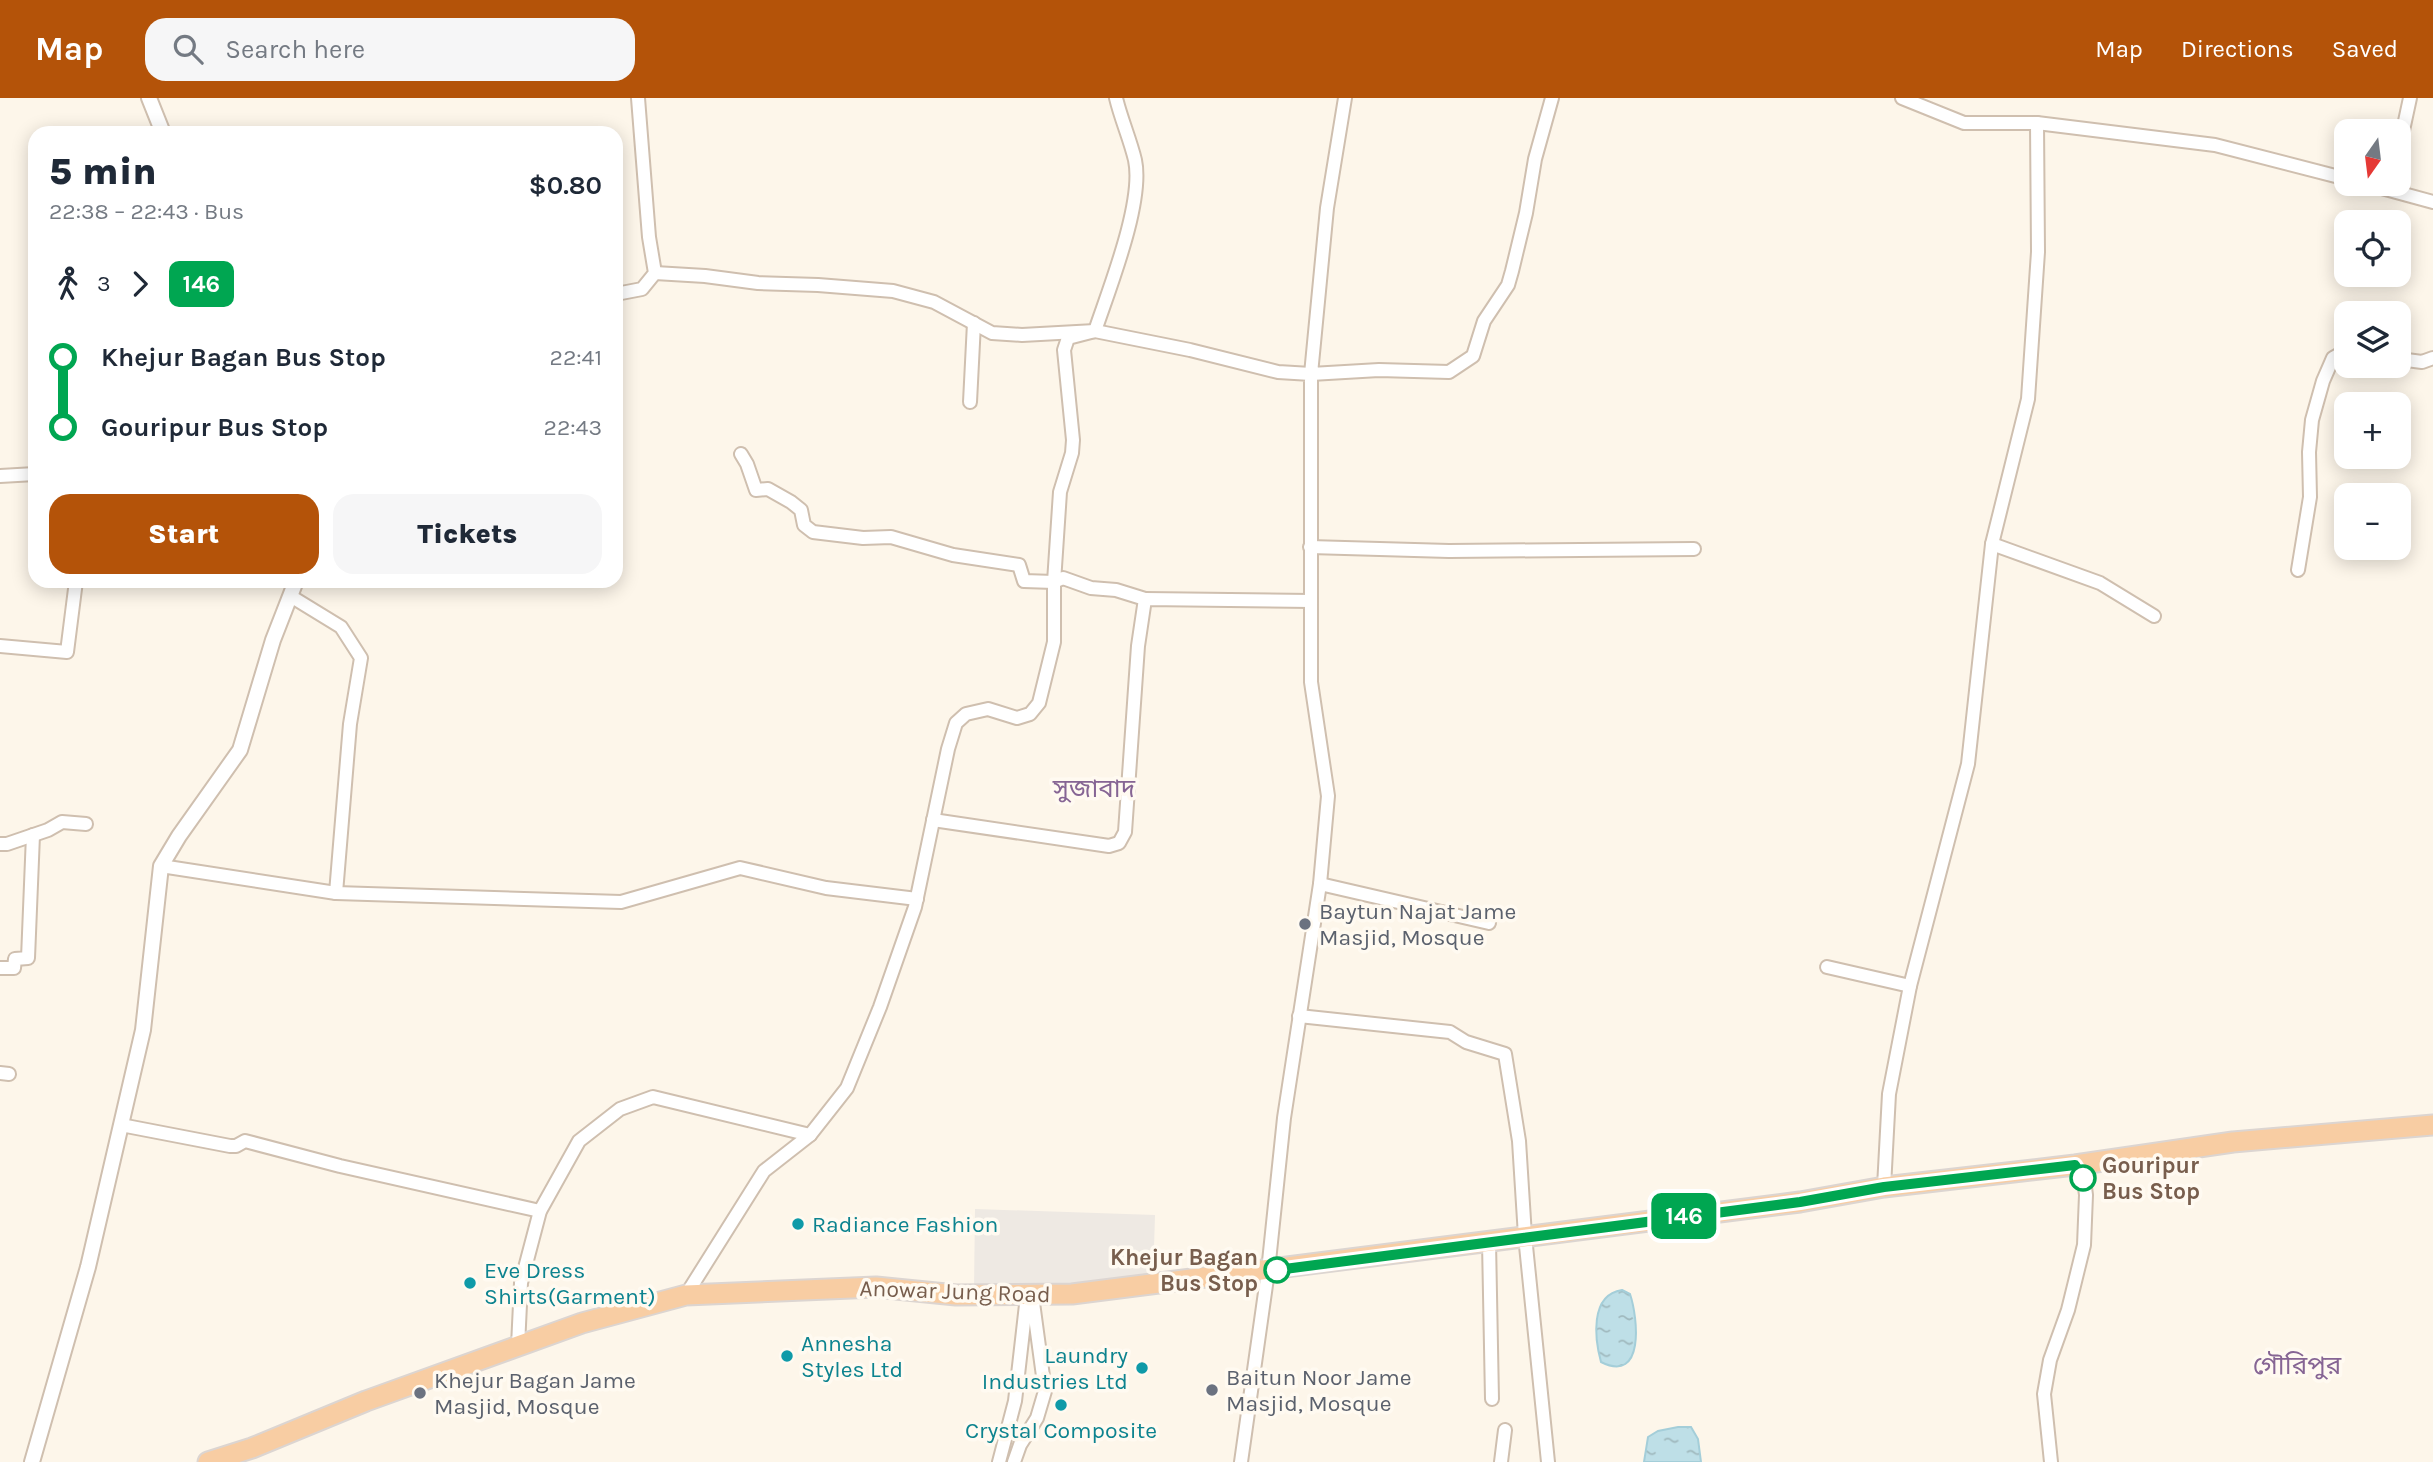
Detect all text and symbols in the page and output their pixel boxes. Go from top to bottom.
search box [145,18,635,81]
text: Map [35,30,103,68]
icon: search [169,30,207,68]
text: Search here [225,34,365,65]
text: Map [2095,35,2143,63]
text: Directions [2181,35,2294,63]
text: Saved [2332,35,2398,63]
north arrow [2334,119,2412,196]
map controls [2334,119,2411,560]
text: 5 min [49,149,157,194]
text: $0.80 [529,170,602,201]
text: 22:38 – 22:43 · Bus [49,198,244,225]
button: locate [2334,210,2411,287]
icon: walk [49,265,87,303]
icon: forward [121,265,159,303]
text: 3 [97,270,111,297]
text: 146 [183,270,220,298]
button: layers [2334,301,2411,378]
text: Khejur Bagan Bus Stop [101,342,386,373]
text: 22:41 [550,344,602,371]
button: + [2334,392,2411,469]
text: Gouripur Bus Stop [101,412,328,443]
text: 22:43 [544,414,602,441]
button: − [2334,483,2411,560]
button: Start [49,494,319,574]
button: Tickets [333,494,602,574]
district label: সুজাবাদ [1052,773,1136,804]
place label: Baytun Najat Jame Masjid, Mosque [1319,898,1516,951]
marker: Baytun Najat Jame Masjid, Mosque [1297,916,1313,932]
place label: Gouripur Bus Stop [2102,1152,2200,1205]
marker: Gouripur Bus Stop [2070,1165,2096,1191]
line badge: 146 [1644,1193,1724,1239]
text: 146 [1665,1202,1703,1230]
place label: Radiance Fashion [812,1211,998,1238]
marker: Radiance Fashion [790,1216,806,1232]
place label: Khejur Bagan Bus Stop [1110,1244,1258,1297]
place label: Eve Dress Shirts(Garment) [484,1257,656,1310]
marker: Khejur Bagan Bus Stop [1264,1257,1290,1283]
marker: Eve Dress Shirts(Garment) [462,1275,478,1291]
street label: Anowar Jung Road [859,1275,1051,1308]
place label: Annesha Styles Ltd [801,1330,903,1383]
place label: Laundry Industries Ltd [982,1342,1128,1395]
marker: Annesha Styles Ltd [779,1348,795,1364]
district label: গৌরিপুর [2253,1350,2342,1381]
marker: Laundry Industries Ltd [1134,1360,1150,1376]
place label: Baitun Noor Jame Masjid, Mosque [1226,1364,1412,1417]
place label: Khejur Bagan Jame Masjid, Mosque [434,1367,636,1420]
marker: Baitun Noor Jame Masjid, Mosque [1204,1382,1220,1398]
marker: Khejur Bagan Jame Masjid, Mosque [412,1385,428,1401]
marker: Crystal Composite [1053,1397,1069,1413]
place label: Crystal Composite [965,1417,1157,1444]

